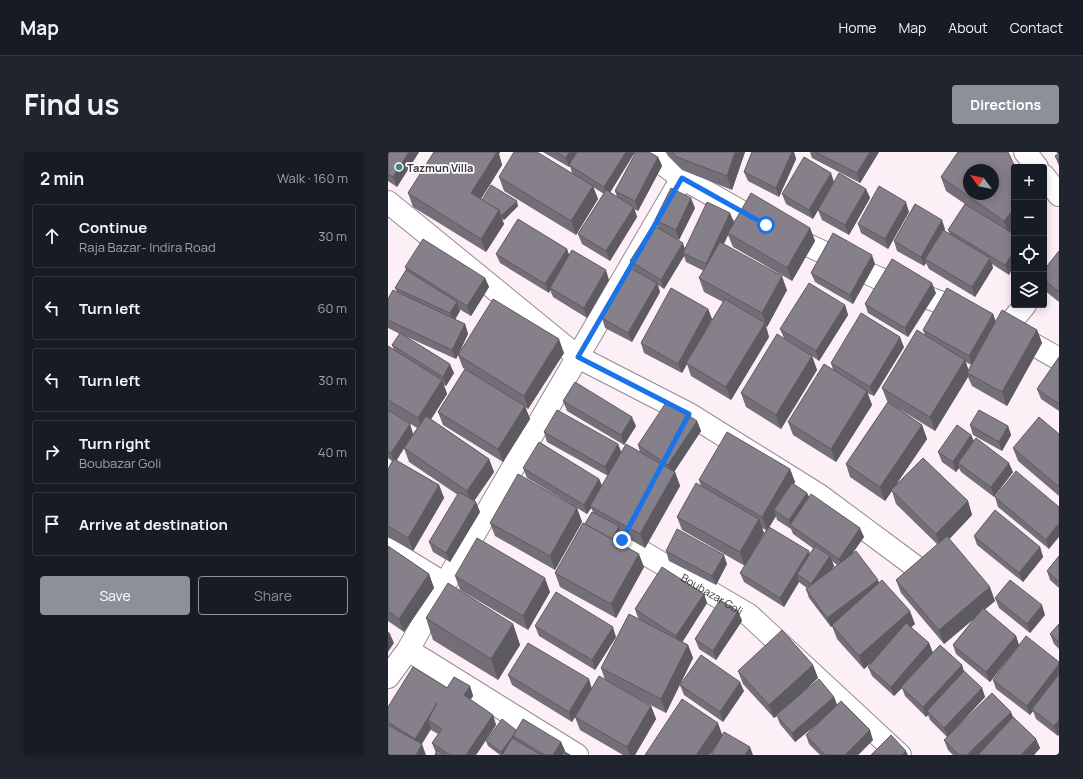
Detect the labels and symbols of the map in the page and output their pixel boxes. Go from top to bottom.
place label: Tazmun Villa [407,160,473,175]
marker: Tazmun Villa [394,162,404,172]
north arrow [963,164,999,200]
route start [757,216,775,234]
route end [613,531,631,549]
street label: Boubazar Goli [679,569,746,618]

